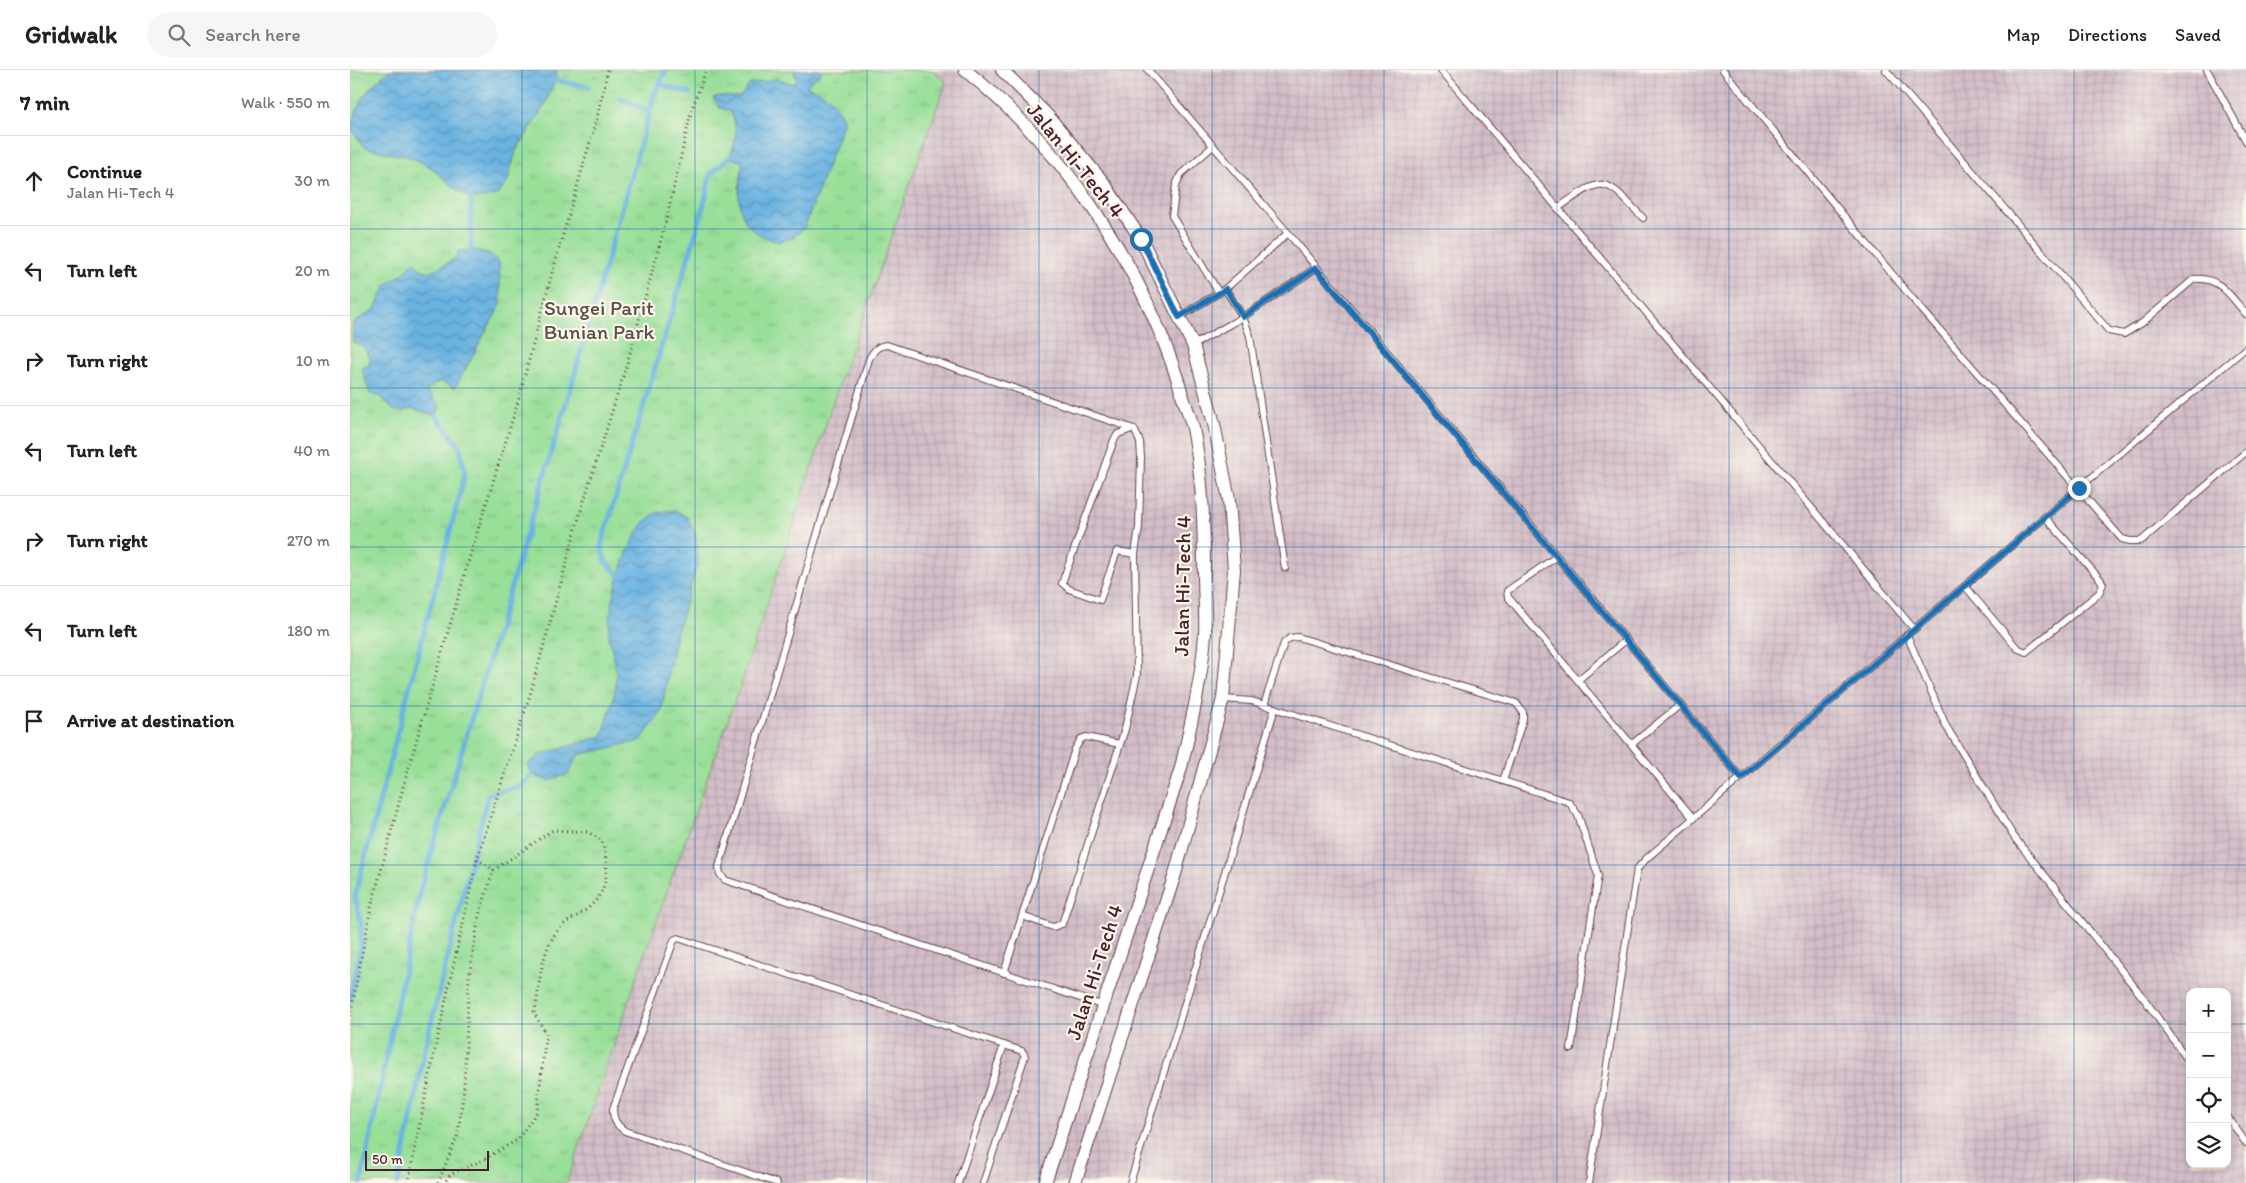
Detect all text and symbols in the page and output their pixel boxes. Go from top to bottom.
search box [147,12,497,57]
text: Gridwalk [25,20,117,49]
icon: search [165,21,193,49]
text: Search here [205,23,301,46]
text: Map [2007,24,2040,46]
text: Directions [2068,24,2147,46]
text: Saved [2175,24,2221,46]
text: 7 min [20,90,69,115]
text: Walk · 550 m [241,93,330,112]
street label: Jalan Hi-Tech 4 [1022,97,1130,223]
text: Continue [67,160,142,183]
icon: ahead [20,167,48,195]
text: 30 m [294,171,330,190]
text: Jalan Hi-Tech 4 [67,183,174,202]
route start [1130,228,1153,251]
icon: left [20,257,48,285]
text: Turn left [67,259,137,282]
text: 20 m [295,261,330,280]
park label: Sungei Parit Bunian Park [544,295,654,344]
icon: right [20,347,48,375]
text: Turn right [67,349,148,372]
text: 10 m [296,351,330,370]
icon: left [20,437,48,465]
text: Turn left [67,439,137,462]
text: 40 m [293,441,330,460]
route end [2068,477,2091,500]
street label: Jalan Hi-Tech 4 [1168,515,1196,657]
icon: right [20,527,48,555]
text: Turn right [67,529,148,552]
text: 270 m [287,531,330,550]
icon: left [20,617,48,645]
text: Turn left [67,619,137,642]
text: 180 m [287,621,330,640]
icon: arrive [20,707,48,735]
text: Arrive at destination [67,709,234,732]
street label: Jalan Hi-Tech 4 [1060,901,1128,1043]
map controls [2186,988,2231,1168]
button: + [2186,988,2231,1033]
button: − [2186,1033,2231,1078]
button: locate [2186,1078,2231,1123]
button: layers [2186,1123,2231,1168]
scale bar [365,1148,489,1171]
text: 50 m [372,1151,403,1168]

